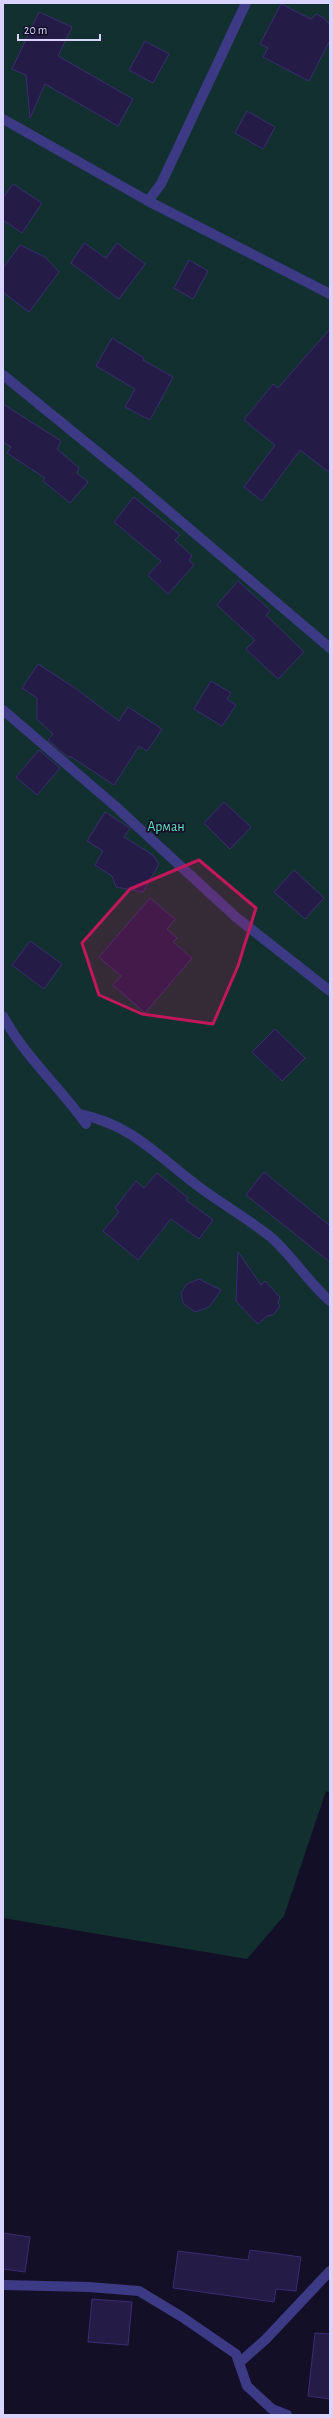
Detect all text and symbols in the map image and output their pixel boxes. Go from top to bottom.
scale bar [18,16,100,42]
text: 20 m [24,24,47,36]
park label: Арман [147,820,185,834]

